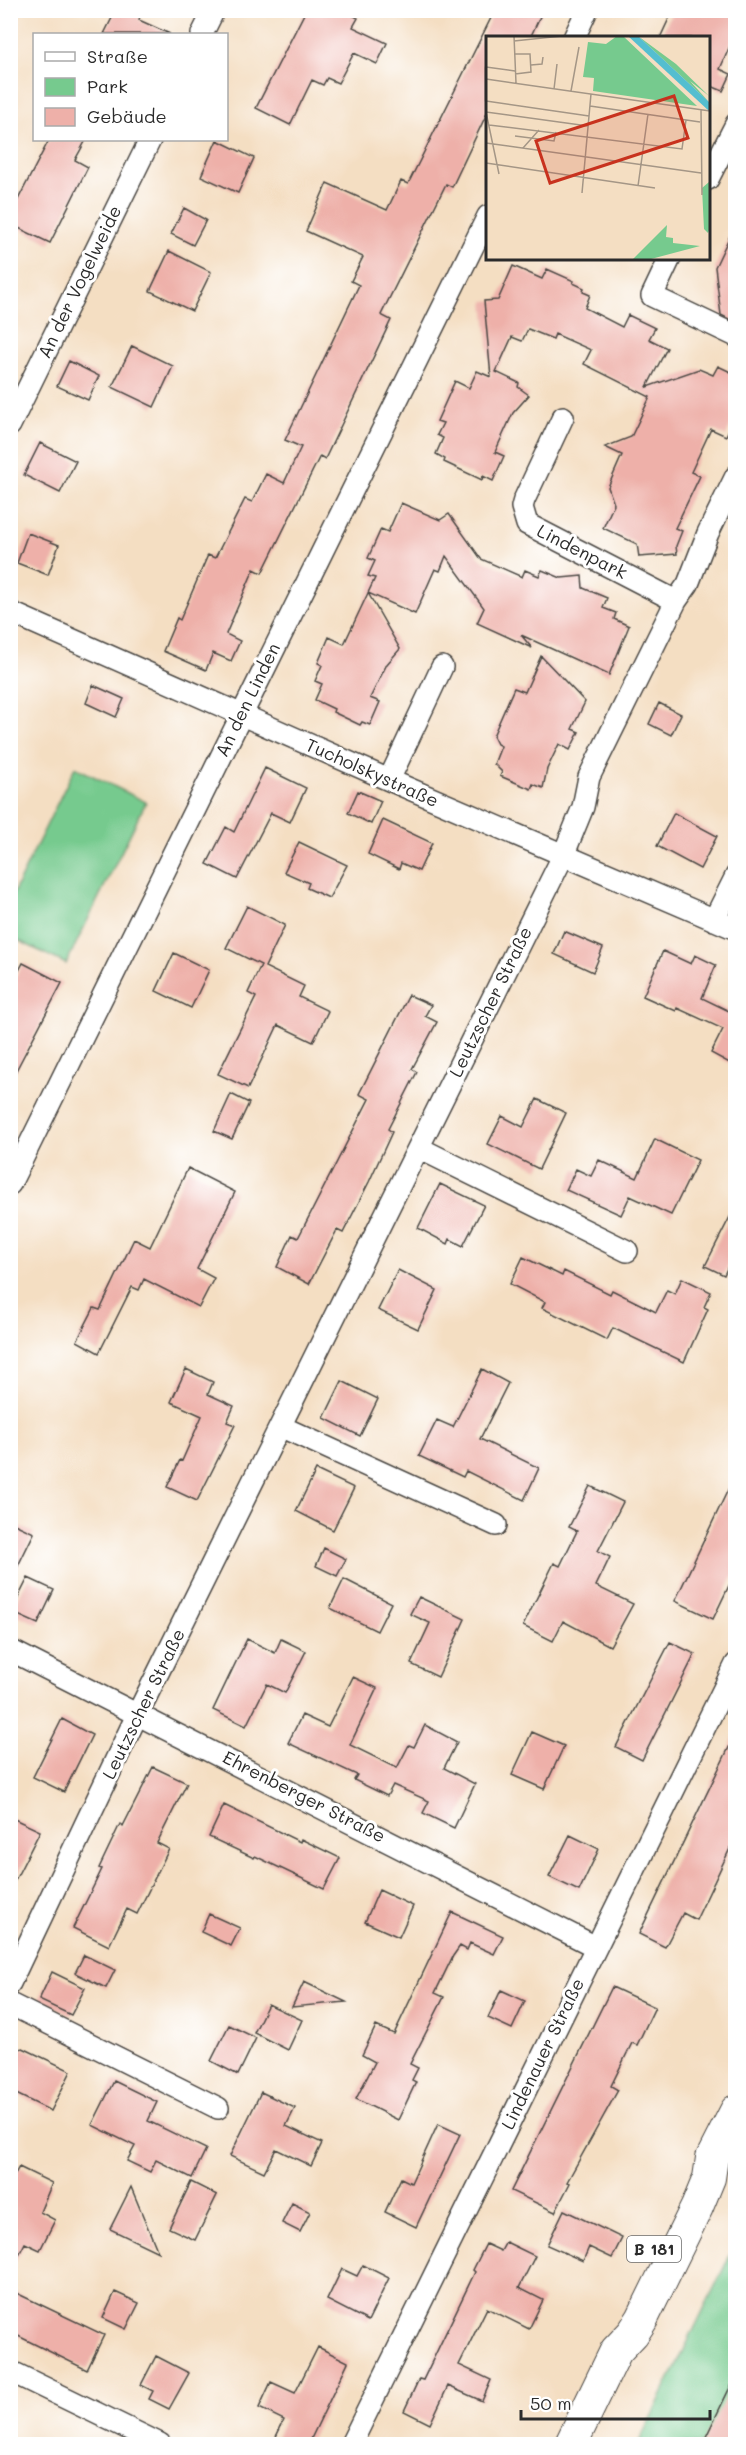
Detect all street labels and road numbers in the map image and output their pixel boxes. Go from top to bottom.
street label: An der Vogelweide [32,201,127,362]
street label: Lindenpark [533,518,632,584]
street label: An den Linden [209,639,285,761]
street label: Tucholskystraße [302,732,443,812]
street label: Leutzscher Straße [443,922,537,1081]
street label: Leutzscher Straße [96,1624,190,1783]
street label: Ehrenberger Straße [219,1745,390,1848]
street label: Lindenauer Straße [495,1974,589,2133]
road number: B 181 [627,2236,681,2262]

